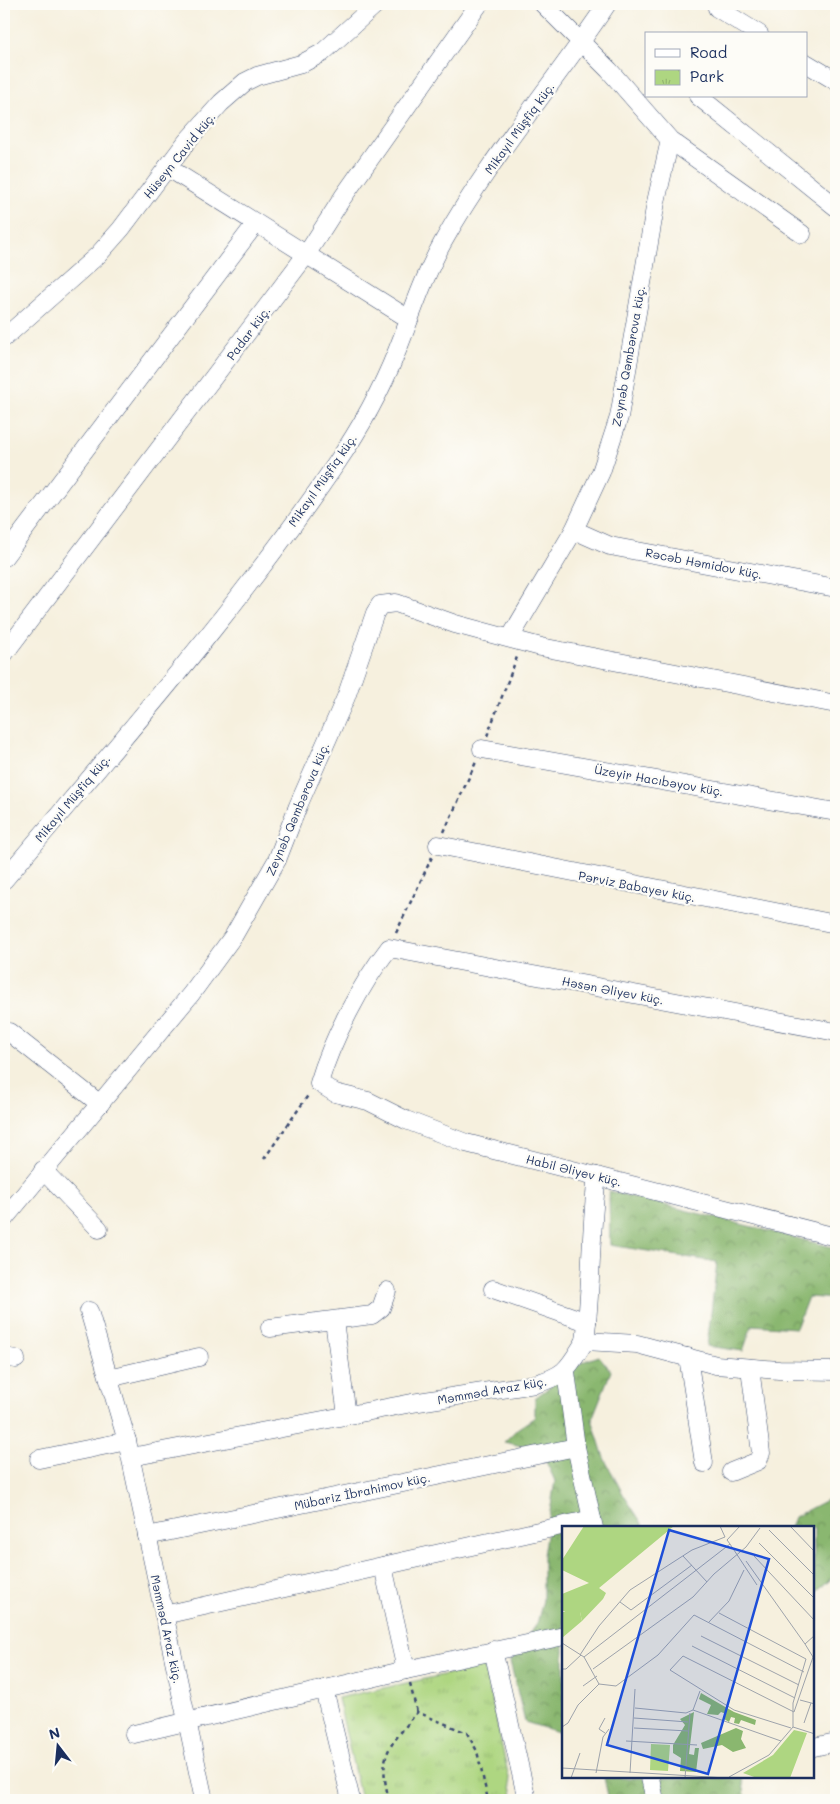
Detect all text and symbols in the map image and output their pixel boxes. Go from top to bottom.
legend [645,32,808,98]
text: Road [690,42,727,62]
text: Park [690,66,724,86]
street label: Mikayıl Müşfiq küç. [480,79,558,177]
street label: Hüseyn Cavid küç. [139,109,219,201]
street label: Zeynəb Qəmbərova küç. [608,284,648,428]
street label: Padar küç. [223,303,273,363]
street label: Mikayıl Müşfiq küç. [284,431,360,529]
street label: Rəcəb Həmidov küç. [644,544,764,582]
street label: Zeynəb Qəmbərova küç. [262,740,332,878]
street label: Mikayıl Müşfiq küç. [31,751,113,845]
street label: Üzeyir Hacıbəyov küç. [593,761,725,799]
street label: Pərviz Babayev küç. [577,867,697,905]
street label: Həsən Əliyev küç. [561,972,665,1008]
street label: Habil Əliyev küç. [525,1150,623,1190]
street label: Məmməd Araz küç. [436,1372,548,1408]
street label: Mübariz İbrahimov küç. [292,1469,432,1513]
inset map [562,1526,815,1779]
street label: Məmməd Araz küç. [148,1573,186,1685]
north arrow [32,1722,82,1772]
text: N [47,1722,62,1744]

